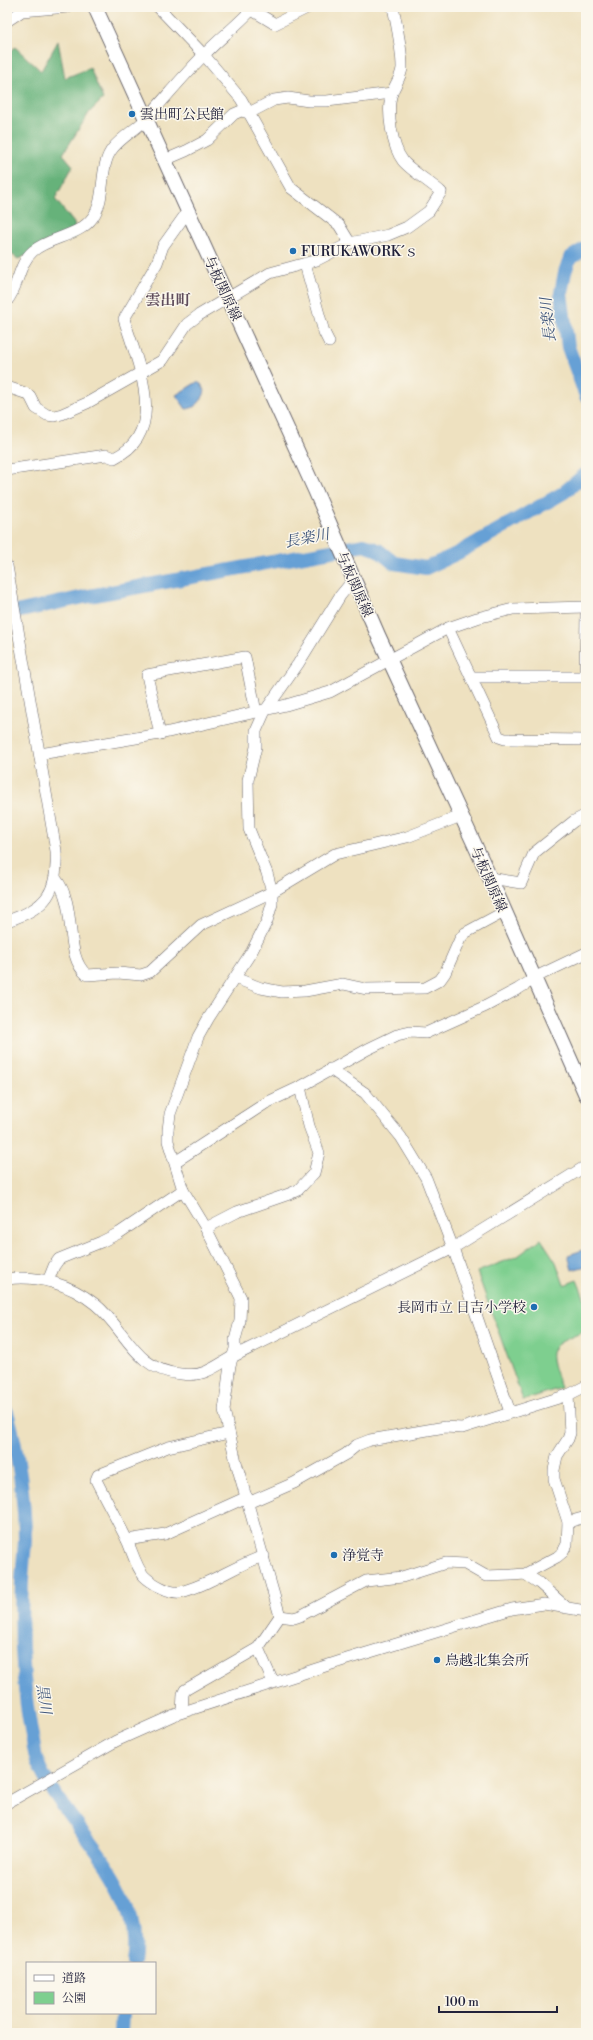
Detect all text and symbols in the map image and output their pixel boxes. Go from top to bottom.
place label: 雲出町公民館 [140,106,224,124]
marker: 雲出町公民館 [127,109,137,119]
place label: FURUKAWORK´ｓ [301,243,419,261]
marker: FURUKAWORK´ｓ [288,246,298,256]
street label: 与板関原線 [199,253,245,324]
district label: 雲出町 [145,291,191,310]
water label: 長楽川 [536,295,560,343]
water label: 長楽川 [283,524,333,552]
street label: 与板関原線 [332,549,377,620]
street label: 与板関原線 [466,844,511,915]
place label: 長岡市立 日吉小学校 [397,1299,526,1317]
marker: 長岡市立 日吉小学校 [529,1302,539,1312]
place label: 浄覚寺 [342,1547,384,1565]
marker: 浄覚寺 [329,1550,339,1560]
place label: 鳥越北集会所 [445,1652,529,1670]
marker: 鳥越北集会所 [432,1655,442,1665]
water label: 黒川 [32,1683,55,1717]
legend [26,1962,156,2014]
text: 道路 [62,1971,86,1986]
scale bar [439,1988,557,2014]
text: 公園 [62,1991,86,2006]
text: 100 m [445,1995,479,2010]

